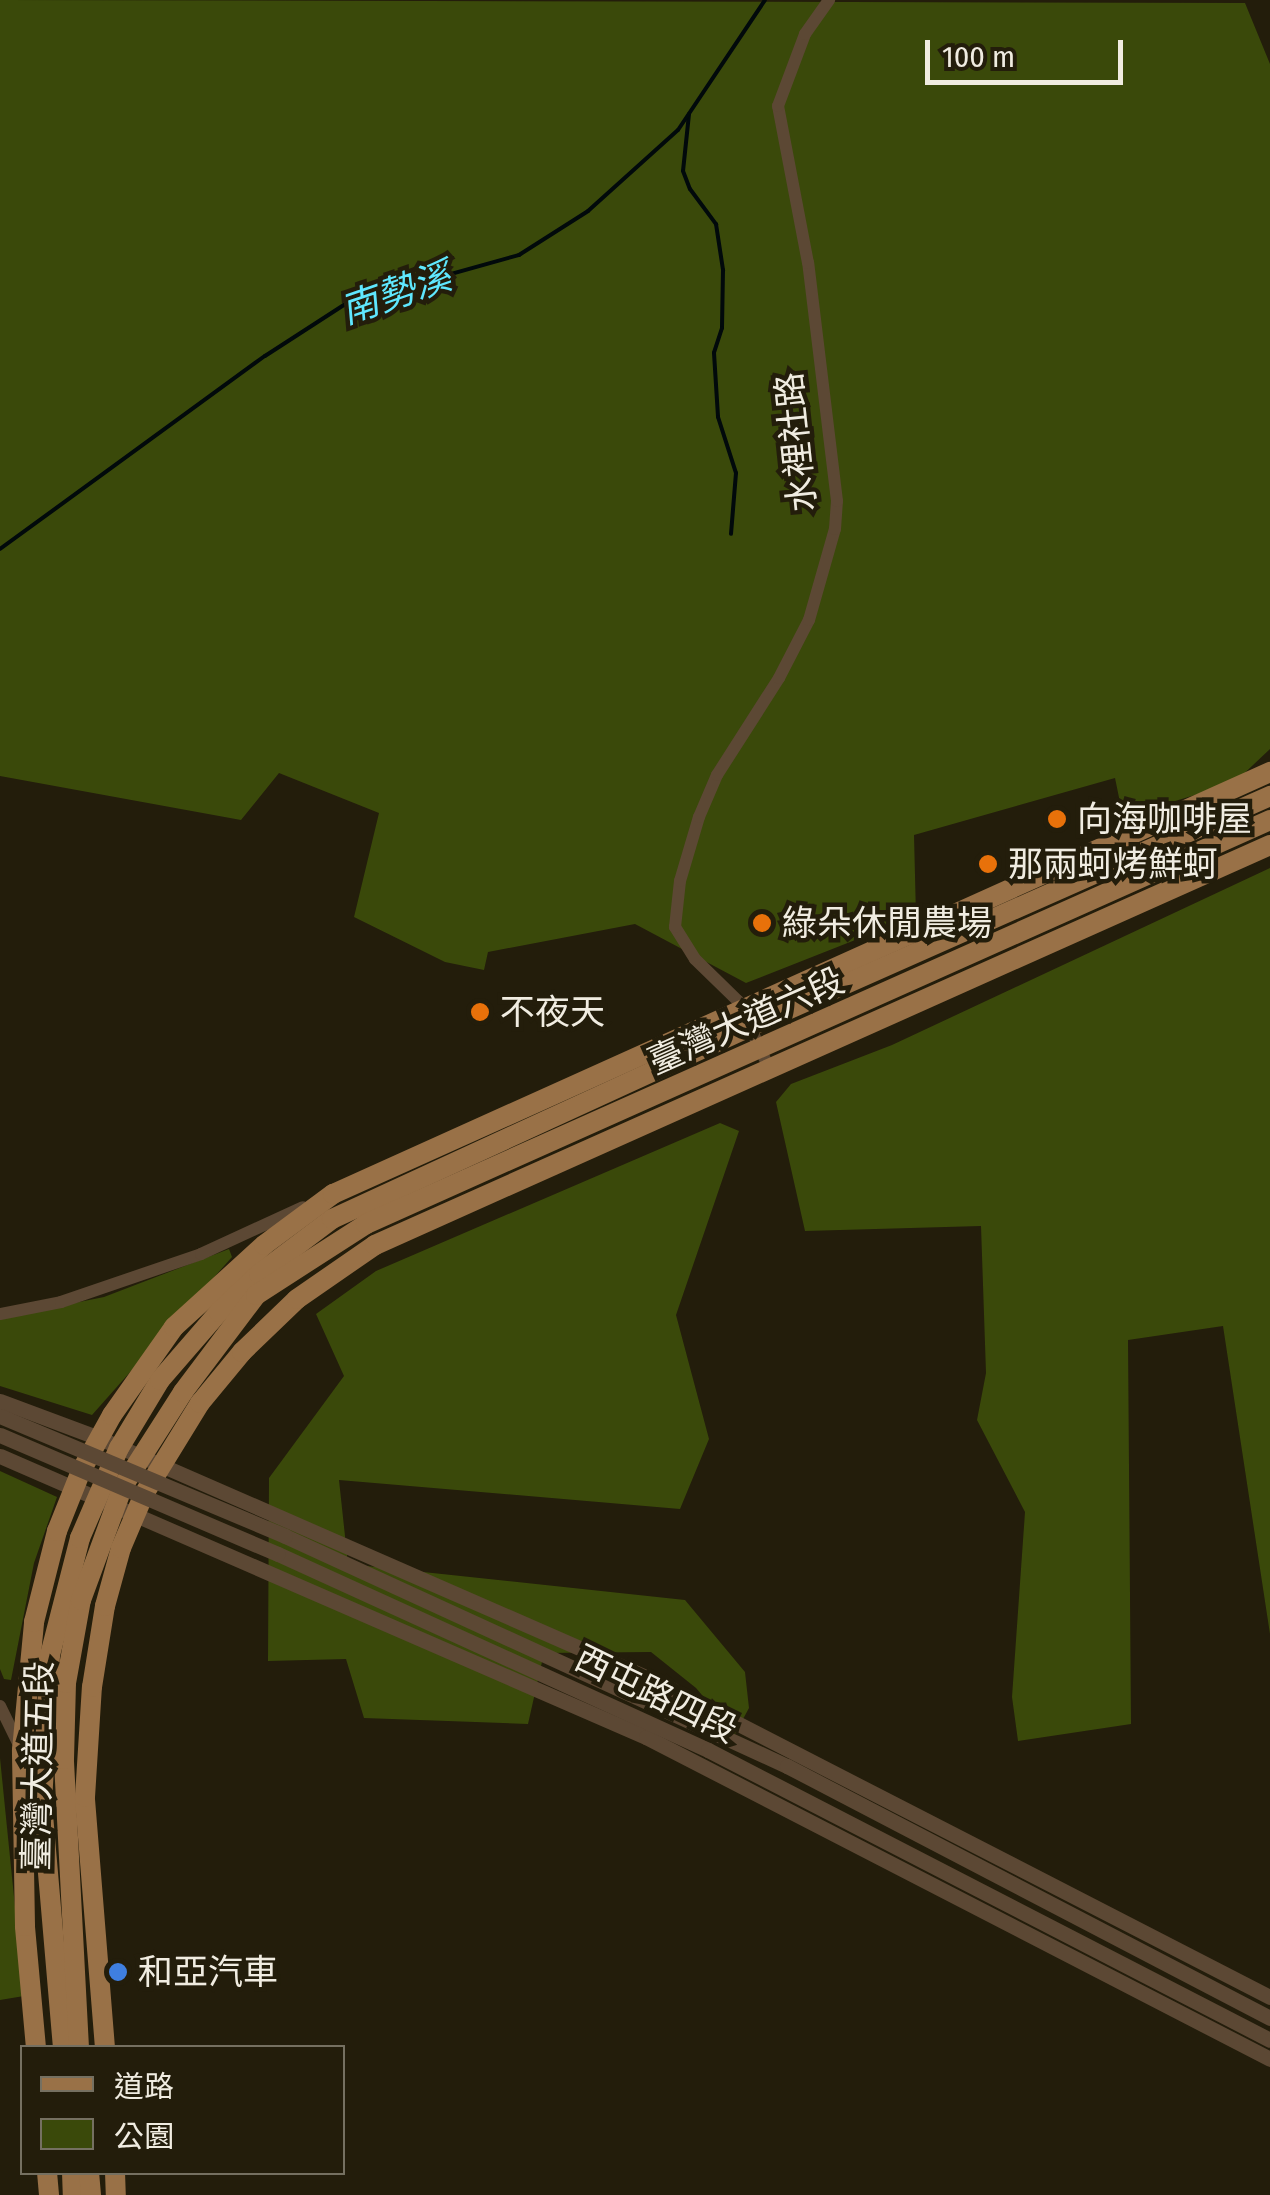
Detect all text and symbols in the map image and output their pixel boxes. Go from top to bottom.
scale bar [930,20,1128,82]
text: 100 m [942,39,1015,75]
water label: 南勢溪 [335,254,457,334]
street label: 水裡社路 [768,370,824,514]
place label: 向海咖啡屋 [1077,798,1252,840]
marker: 向海咖啡屋 [1046,808,1068,830]
place label: 那兩蚵烤鮮蚵 [1008,843,1218,885]
marker: 那兩蚵烤鮮蚵 [977,853,999,875]
place label: 綠朵休閒農場 [782,902,992,944]
marker: 綠朵休閒農場 [751,912,773,934]
street label: 臺灣大道六段 [642,959,850,1083]
place label: 不夜天 [500,991,605,1033]
marker: 不夜天 [469,1001,491,1023]
street label: 西屯路四段 [568,1637,744,1751]
street label: 臺灣大道五段 [15,1661,61,1871]
place label: 和亞汽車 [138,1951,278,1993]
marker: 和亞汽車 [107,1961,129,1983]
legend [20,2045,345,2175]
text: 道路 [114,2069,174,2105]
text: 公園 [114,2119,174,2155]

